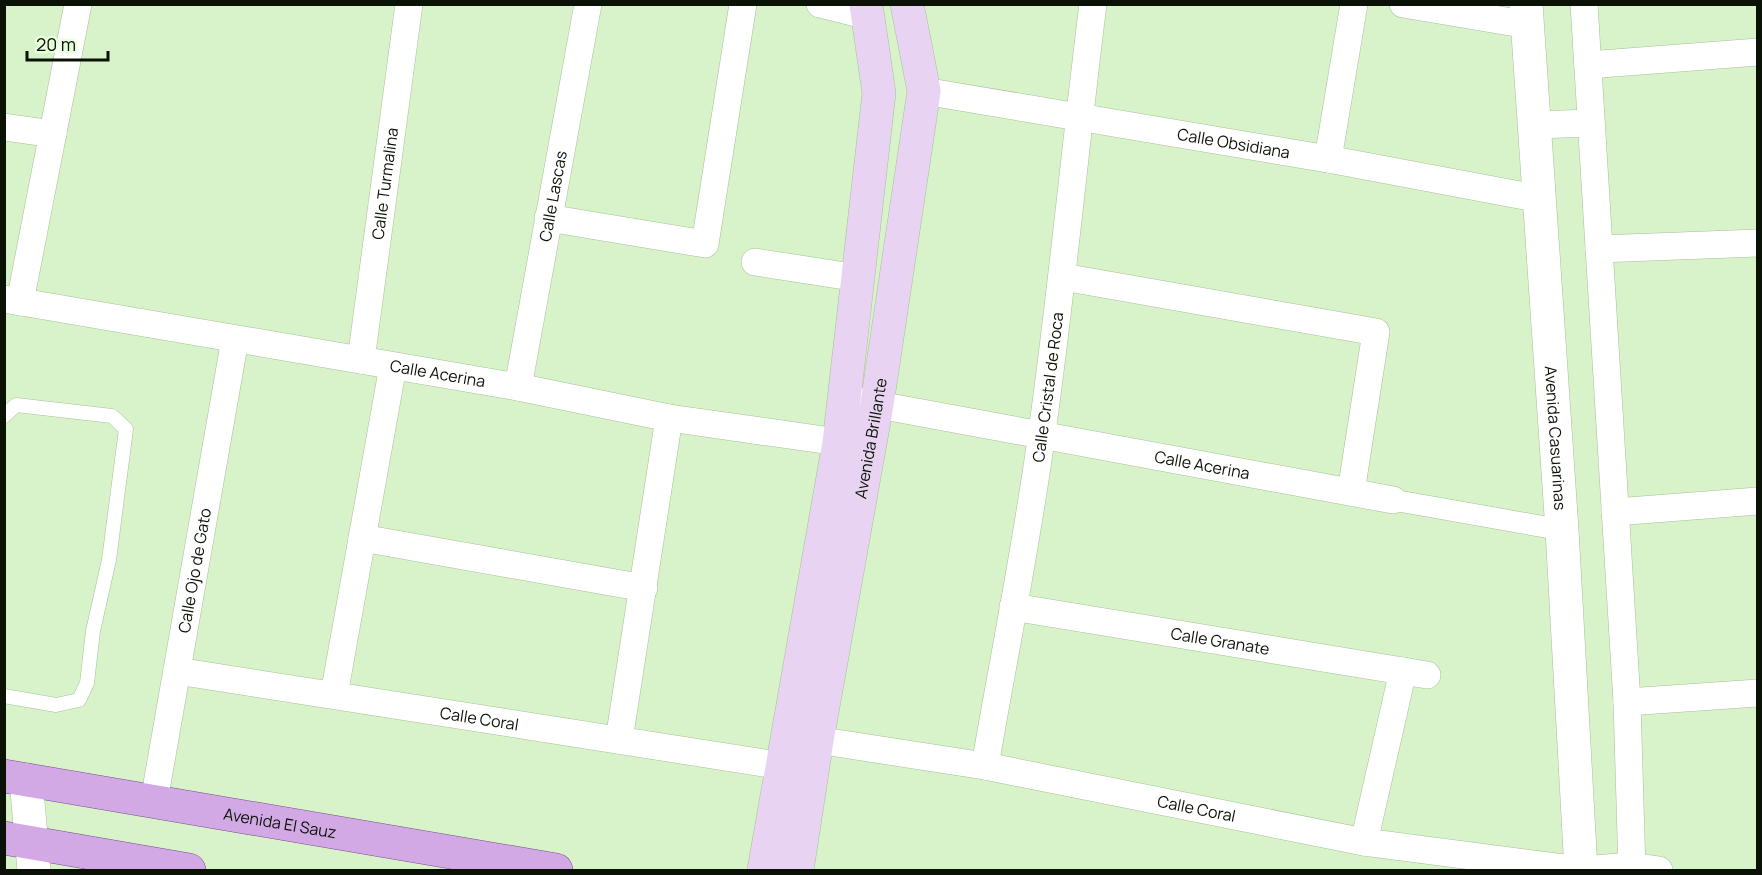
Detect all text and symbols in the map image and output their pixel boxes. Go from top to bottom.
scale bar [27,24,108,62]
text: 20 m [36,32,76,56]
street label: Calle Obsidiana [1176,123,1292,163]
street label: Calle Turmalina [366,126,403,241]
street label: Calle Lascas [534,149,572,243]
street label: Calle Cristal de Roca [1027,311,1068,464]
street label: Calle Acerina [388,354,487,392]
street label: Avenida Casuarinas [1540,365,1572,511]
street label: Avenida Brillante [849,377,892,500]
street label: Calle Acerina [1153,445,1252,484]
street label: Calle Ojo de Gato [173,506,216,635]
street label: Calle Granate [1169,622,1271,660]
street label: Calle Coral [438,701,520,735]
street label: Calle Coral [1155,790,1238,827]
street label: Avenida El Sauz [222,803,338,843]

